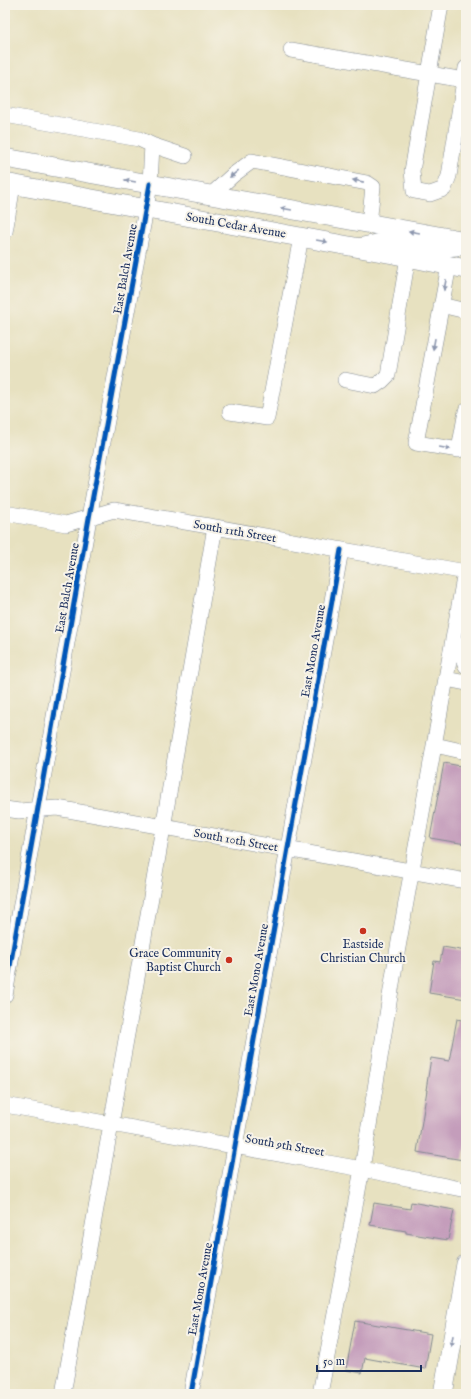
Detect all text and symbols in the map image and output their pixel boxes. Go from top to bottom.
one-way arrow [229,170,240,179]
one-way arrow [124,177,137,183]
one-way arrow [352,178,364,184]
one-way arrow [280,206,292,212]
street label: South Cedar Avenue [185,209,288,242]
street label: East Balch Avenue [110,222,141,316]
one-way arrow [408,229,420,235]
one-way arrow [316,239,328,245]
one-way arrow [441,279,447,291]
one-way arrow [431,338,437,350]
one-way arrow [439,445,451,451]
street label: South 11th Street [192,517,277,546]
street label: East Balch Avenue [52,541,83,635]
street label: East Mono Avenue [298,603,329,699]
street label: South 10th Street [193,826,279,855]
street label: East Mono Avenue [241,922,272,1018]
marker: Eastside Christian Church [358,926,368,936]
place label: Eastside Christian Church [320,937,406,966]
place label: Grace Community Baptist Church [129,946,222,976]
marker: Grace Community Baptist Church [224,955,234,965]
street label: South 9th Street [244,1131,326,1160]
street label: East Mono Avenue [185,1241,216,1337]
one-way arrow [449,1335,455,1347]
scale bar [317,1347,421,1373]
text: 50 m [323,1354,345,1369]

